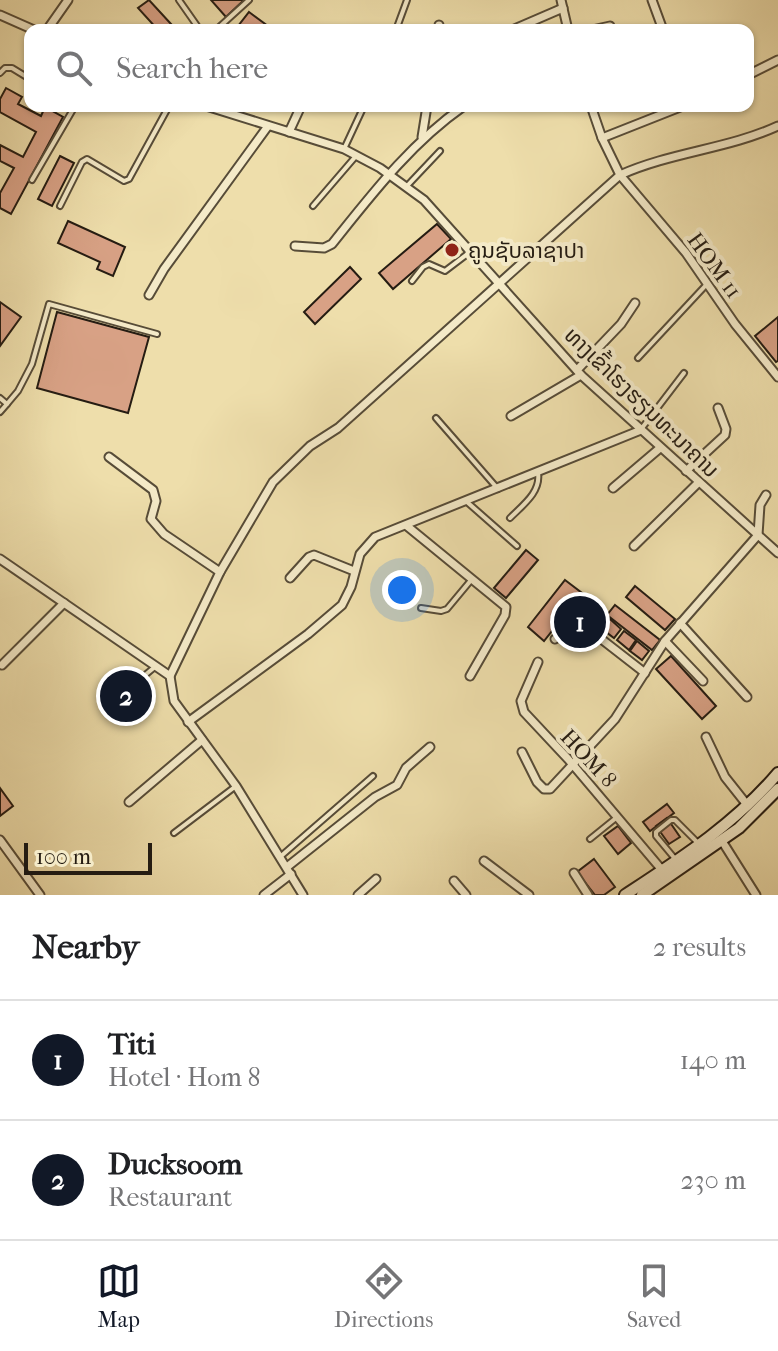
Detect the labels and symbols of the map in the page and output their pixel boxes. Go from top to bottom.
street label: HOM 11 [682,228,747,303]
place label: ຄູນຊັບລາຊາປາ [468,238,584,265]
marker: ຄູນຊັບລາຊາປາ [443,241,461,259]
street label: ທາງເຂົ້າໂຮງຮຽນທະນາຄານ [559,320,726,483]
your location [382,570,422,610]
pin: 1 [554,592,606,652]
pin: 2 [100,666,152,726]
street label: HOM 8 [555,724,622,793]
scale bar [24,839,152,875]

